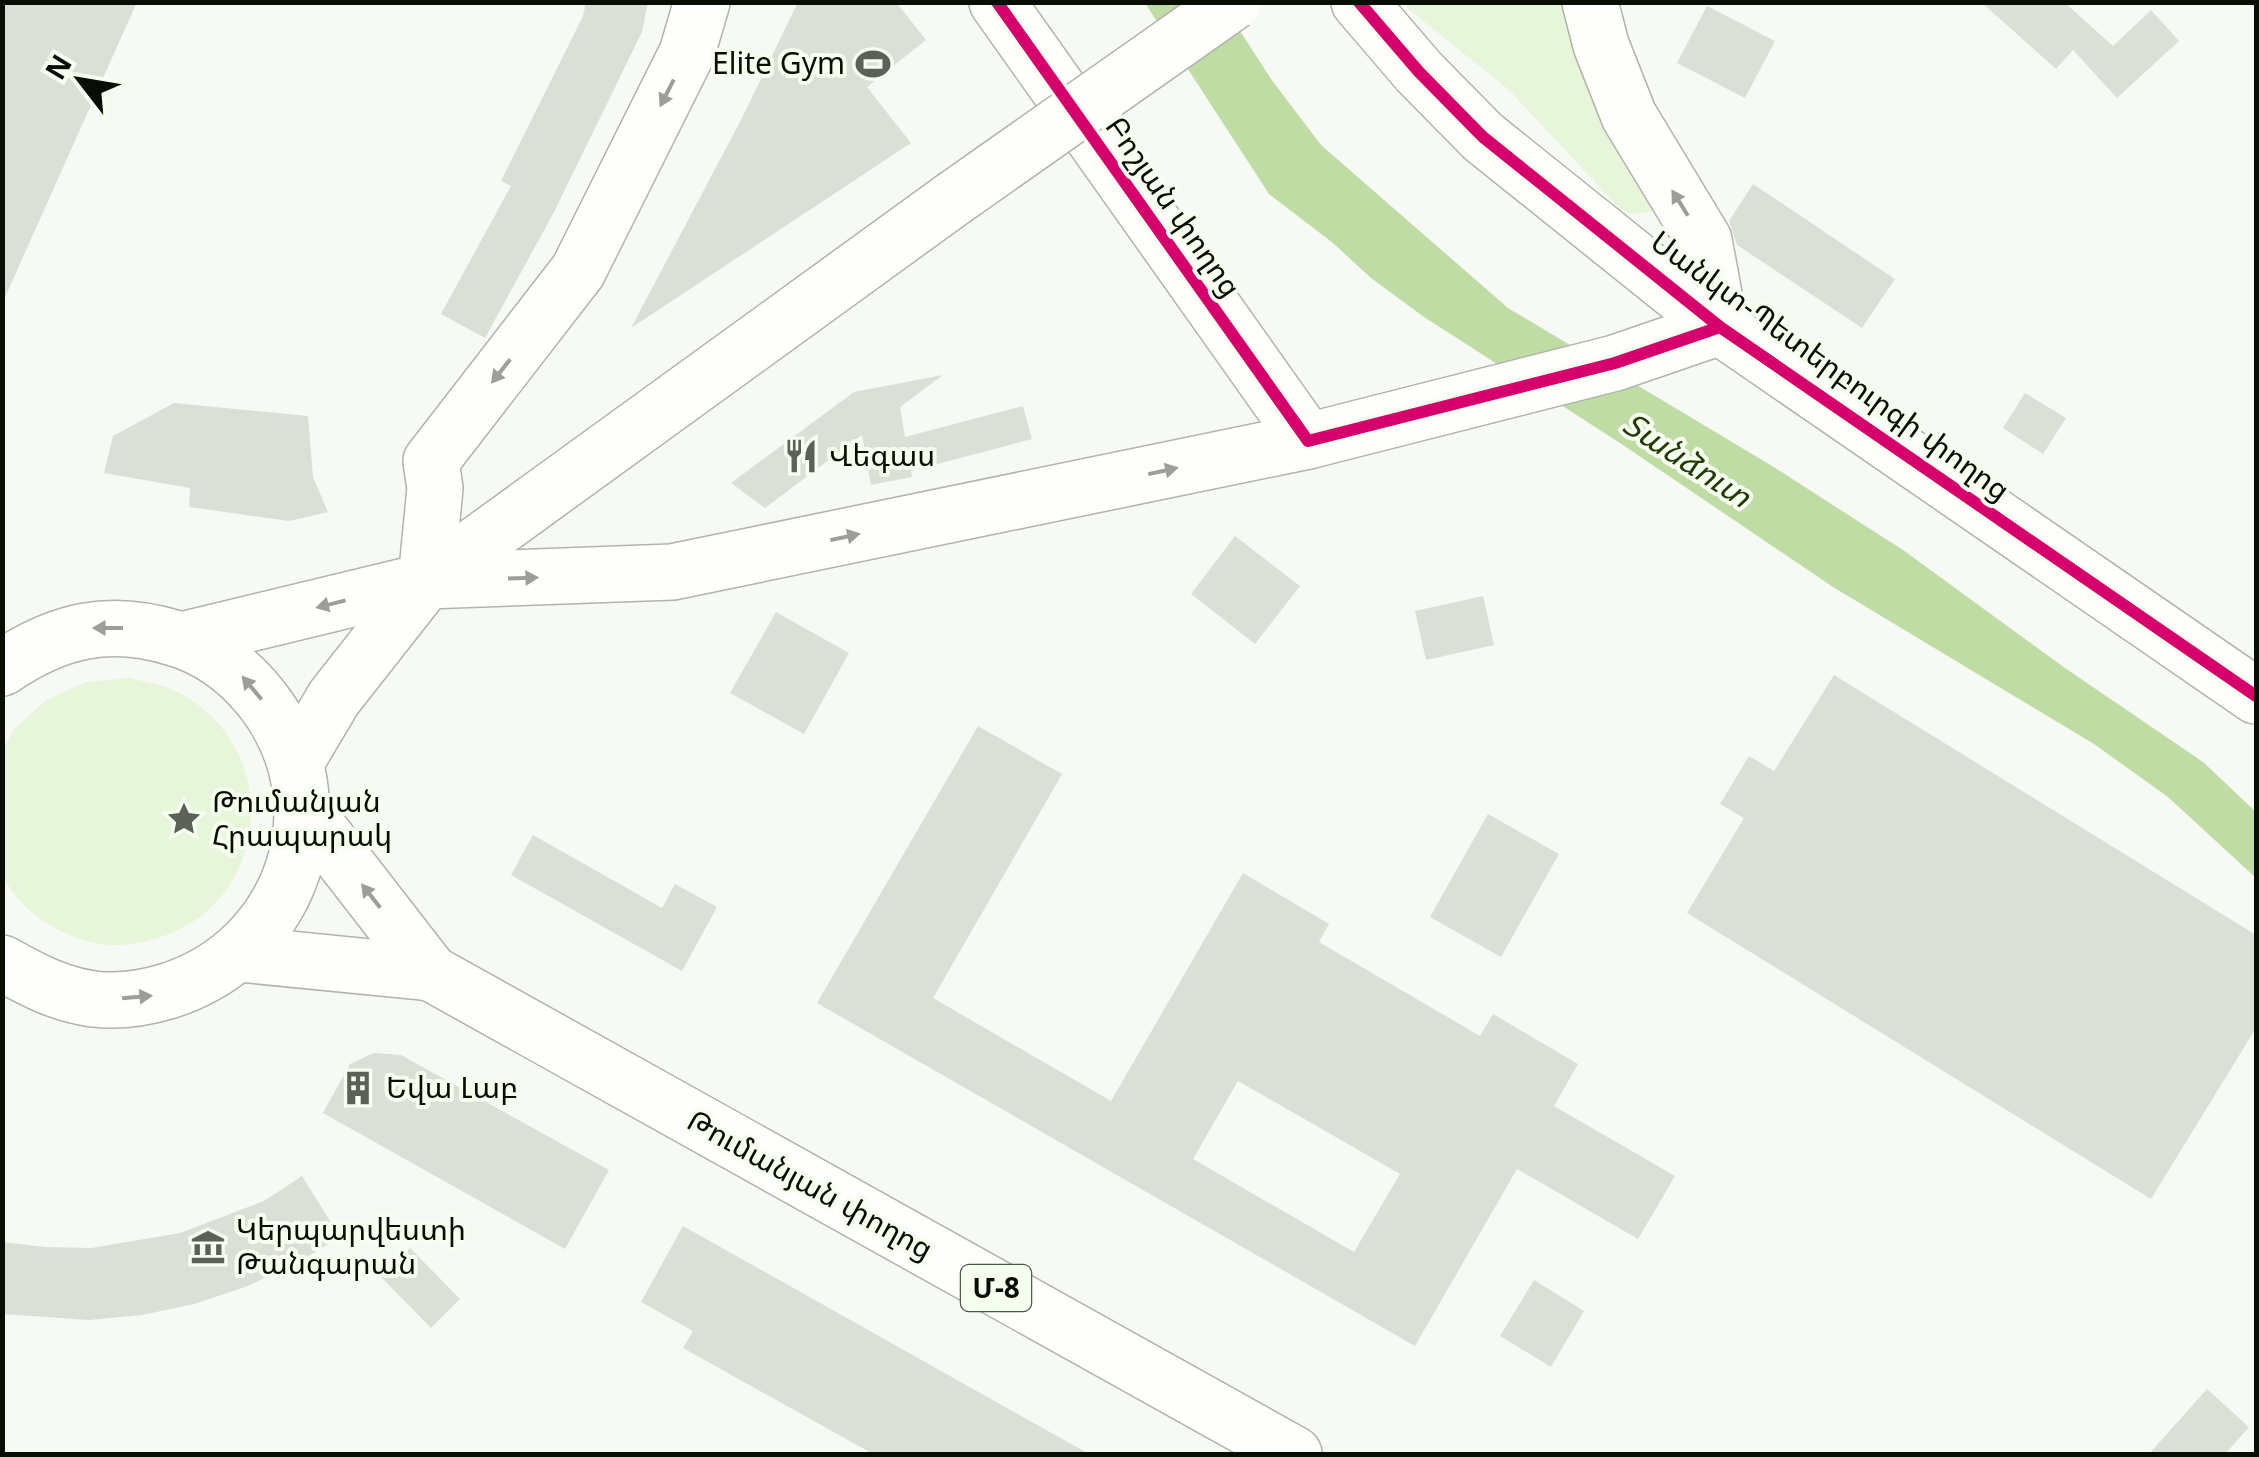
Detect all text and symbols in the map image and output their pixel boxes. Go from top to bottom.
north arrow [30,30,130,130]
place label: Elite Gym [712,42,845,83]
sports icon: Elite Gym [854,45,892,83]
text: N [36,47,80,86]
one-way arrow [659,79,676,108]
street label: Բոշյան փողոց [1097,108,1252,305]
one-way arrow [1671,189,1689,216]
street label: Սանկտ-Պետերբուրգի փողոց [1643,220,2019,509]
one-way arrow [491,358,512,384]
water label: Տանձուտ [1615,401,1761,517]
place label: Վեգաս [829,434,935,475]
restaurant icon: Վեգաս [782,437,820,475]
one-way arrow [1148,463,1179,479]
one-way arrow [829,528,860,544]
one-way arrow [508,569,540,585]
one-way arrow [315,597,346,612]
one-way arrow [91,620,123,636]
one-way arrow [241,676,263,701]
place label: Թումանյան Հրապարակ [212,780,392,855]
place icon: Թումանյան Հրապարակ [165,800,203,838]
one-way arrow [361,884,382,910]
one-way arrow [122,989,153,1005]
place label: Եվա Լաբ [386,1066,518,1107]
building icon: Եվա Լաբ [339,1069,377,1107]
street label: Թումանյան փողոց [680,1099,941,1268]
place label: Կերպարվեստի Թանգարան [236,1208,466,1283]
museum icon: Կերպարվեստի Թանգարան [189,1228,227,1266]
road number: Մ-8 [961,1265,1031,1311]

